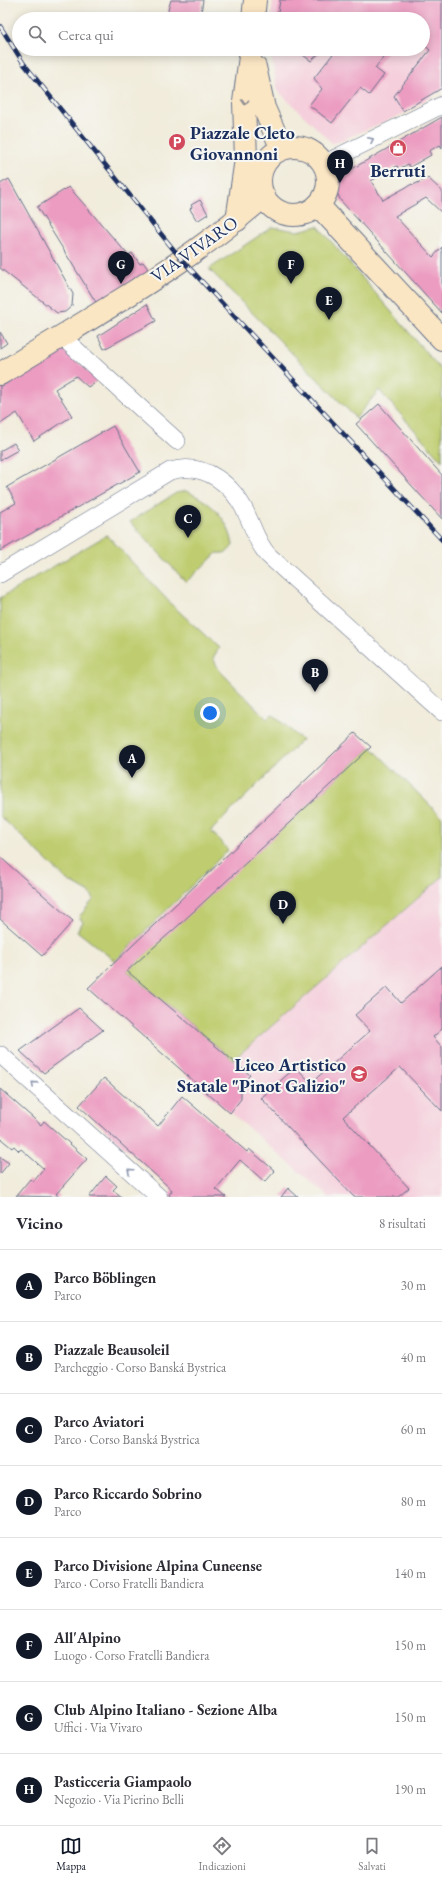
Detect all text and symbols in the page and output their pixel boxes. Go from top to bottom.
search box [12,12,430,56]
icon: search [26,23,48,45]
text: Cerca qui [58,25,114,44]
one-way arrow [241,99,249,105]
place label: Piazzale Cleto Giovannoni [190,121,295,165]
parking icon: Piazzale Cleto Giovannoni [167,132,187,152]
one-way arrow [367,138,374,145]
shop icon: Berruti [388,138,408,158]
pin: H [327,150,353,183]
place label: Berruti [370,159,427,182]
street label: VIA VIVARO [146,211,242,287]
pin: G [108,251,134,284]
pin: F [278,251,304,284]
pin: E [316,287,342,320]
pin: C [175,505,201,538]
pin: B [302,659,328,692]
your location [200,703,220,723]
pin: A [119,745,145,778]
pin: D [270,891,296,924]
place label: Liceo Artistico Statale "Pinot Galizio" [177,1053,346,1097]
school or university icon: Liceo Artistico Statale "Pinot Galizio" [349,1064,369,1084]
one-way arrow [31,1082,38,1089]
one-way arrow [127,1168,135,1176]
text: Vicino [16,1212,63,1234]
text: 8 risultati [379,1215,426,1232]
text: Parco Böblingen [54,1268,156,1287]
text: A [24,1277,34,1294]
text: 30 m [401,1277,426,1294]
text: Parco [54,1287,82,1304]
text: Piazzale Beausoleil [54,1340,170,1359]
text: B [25,1349,33,1366]
text: 40 m [401,1349,426,1366]
text: Parcheggio · Corso Banská Bystrica [54,1359,226,1376]
text: Parco Aviatori [54,1412,144,1431]
text: C [24,1421,34,1438]
text: 60 m [401,1421,426,1438]
text: Parco · Corso Banská Bystrica [54,1431,200,1448]
text: Parco Riccardo Sobrino [54,1484,202,1503]
text: D [24,1493,34,1510]
text: 80 m [401,1493,426,1510]
text: Parco [54,1503,82,1520]
text: Parco Divisione Alpina Cuneense [54,1556,262,1575]
text: E [25,1565,33,1582]
text: 140 m [395,1565,426,1582]
text: Parco · Corso Fratelli Bandiera [54,1575,204,1592]
text: All'Alpino [54,1628,121,1647]
text: F [25,1637,33,1654]
text: 150 m [395,1637,426,1654]
text: Luogo · Corso Fratelli Bandiera [54,1647,209,1664]
text: Club Alpino Italiano - Sezione Alba [54,1700,277,1719]
text: G [24,1709,34,1726]
text: 150 m [395,1709,426,1726]
text: Uffici · Via Vivaro [54,1719,143,1736]
text: Pasticceria Giampaolo [54,1772,192,1791]
text: H [24,1781,34,1798]
text: 190 m [395,1781,426,1798]
text: Negozio · Via Pierino Belli [54,1791,184,1808]
tab: Mappa [56,1835,86,1873]
tab: Indicazioni [199,1835,246,1873]
tab: Salvati [358,1835,386,1873]

